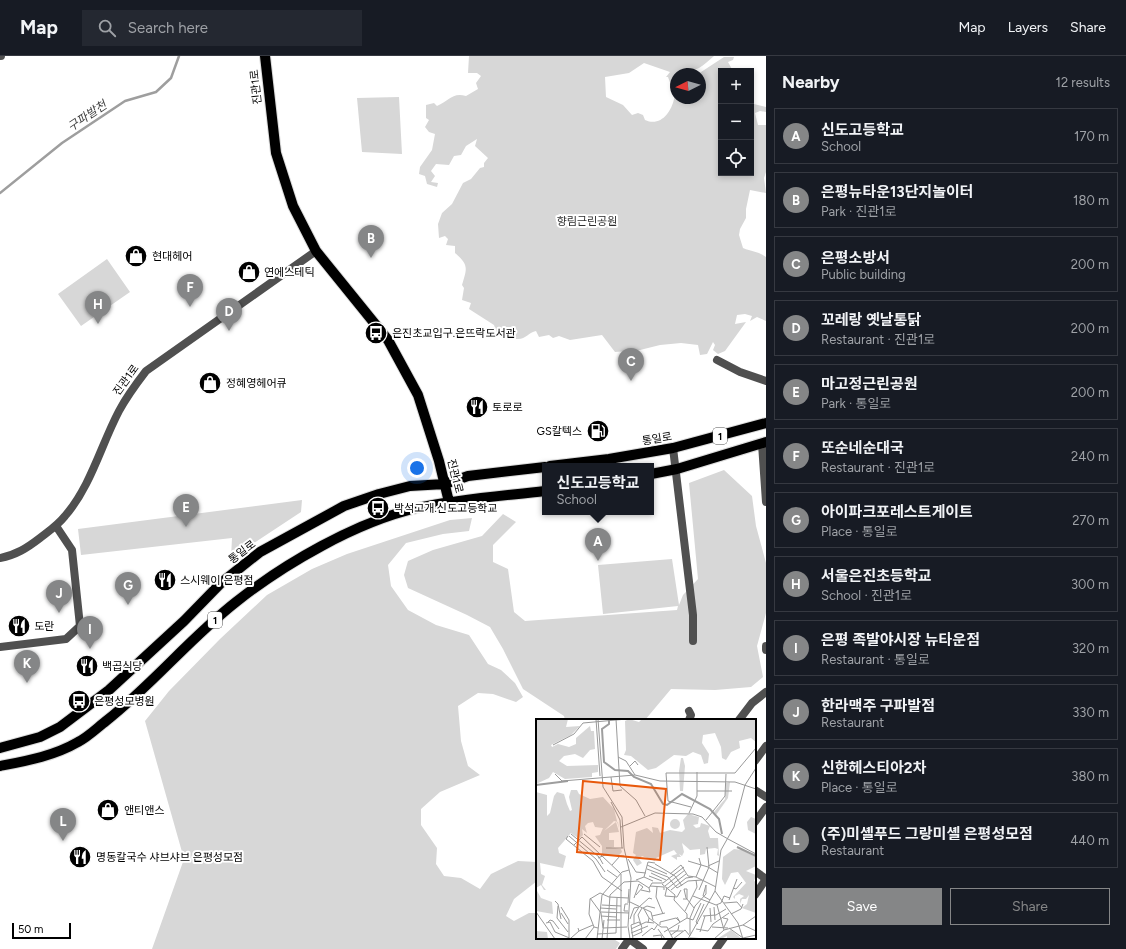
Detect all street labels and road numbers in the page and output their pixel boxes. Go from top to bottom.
street label: 진관1로 [248,69,264,105]
street label: 진관1로 [110,362,142,398]
road number: 1 [713,428,727,444]
street label: 통일로 [641,430,673,448]
street label: 진관1로 [444,457,466,495]
street label: 통일로 [226,538,258,566]
road number: 1 [208,612,222,628]

